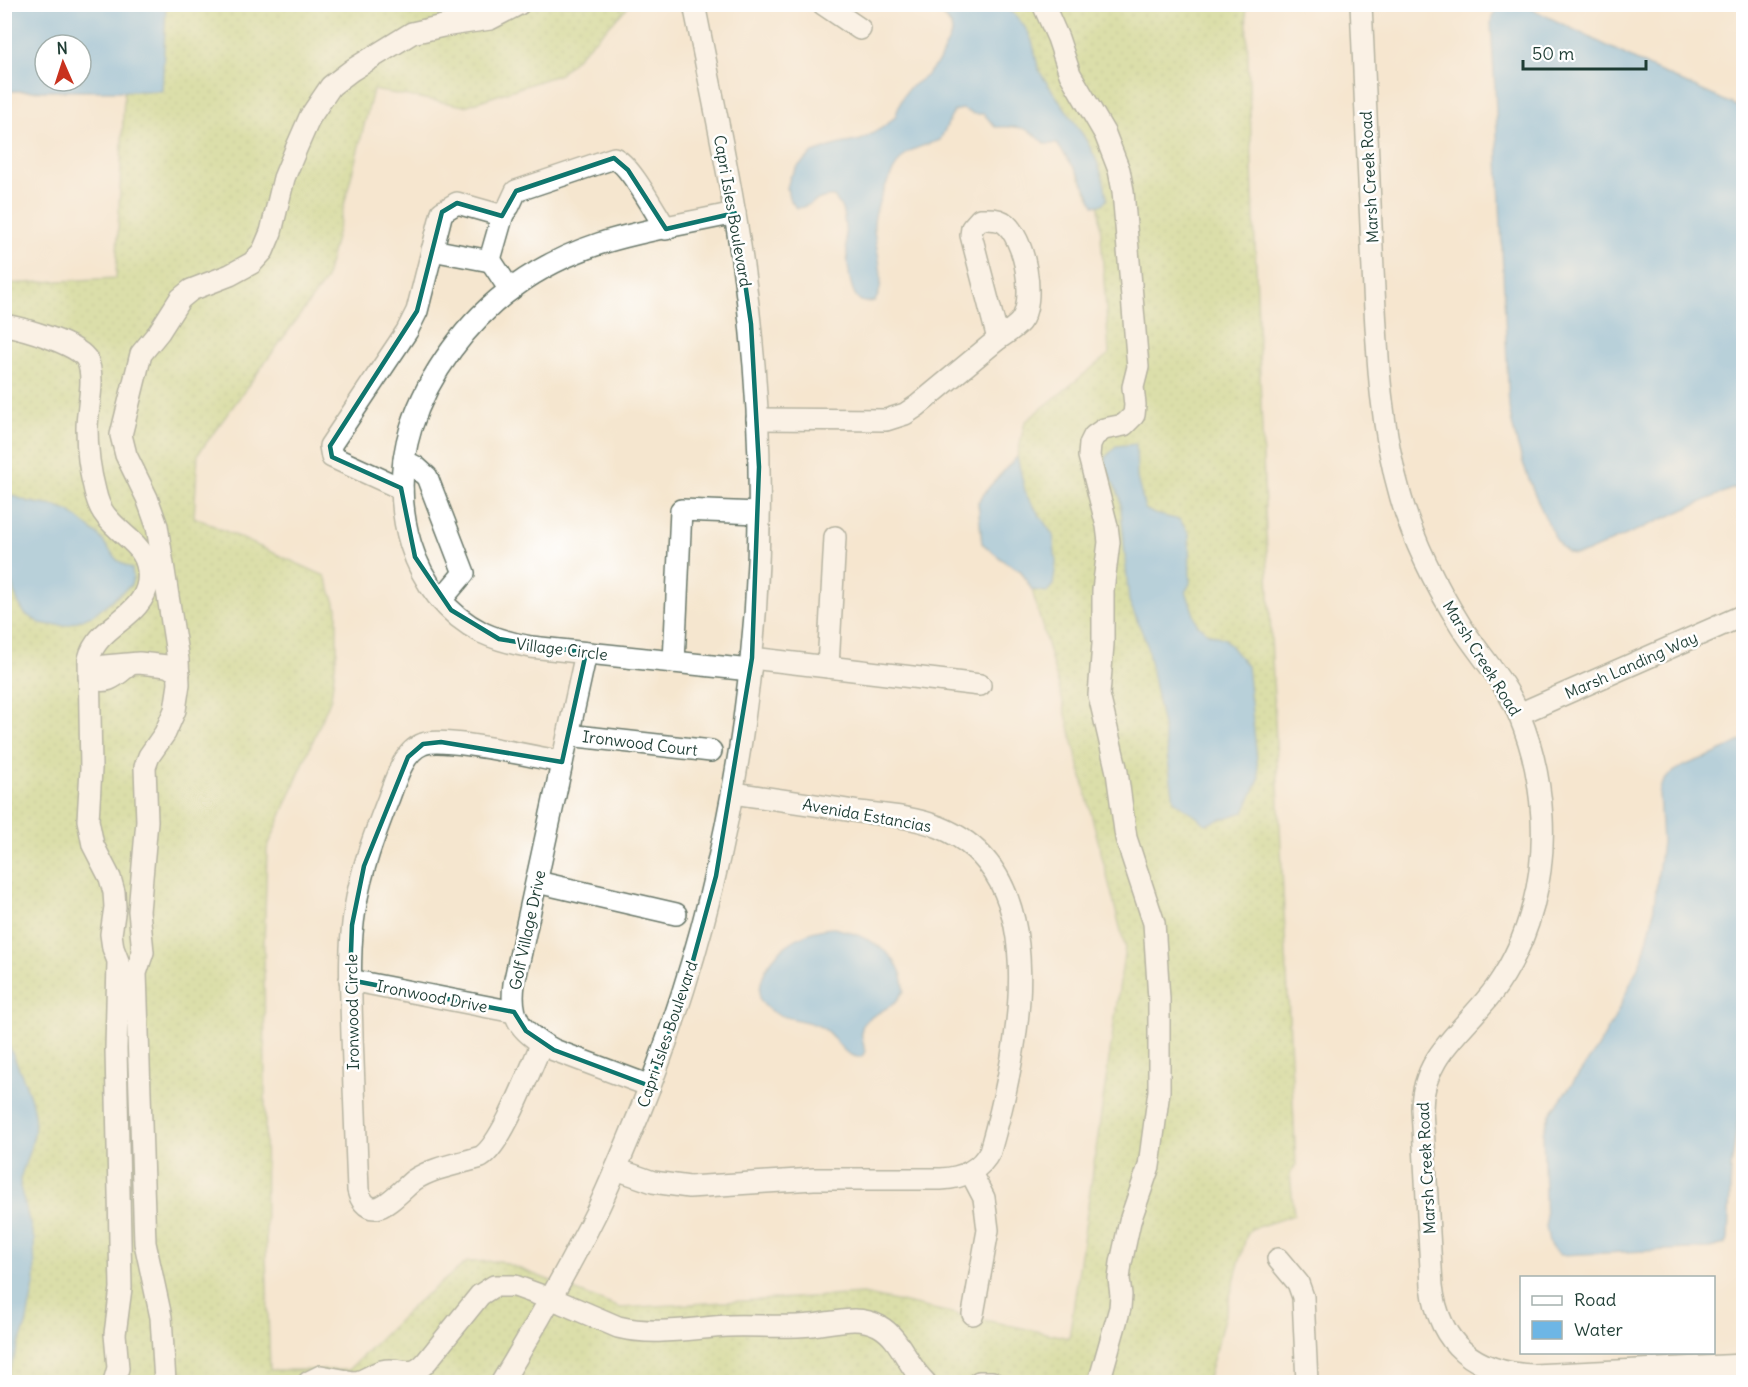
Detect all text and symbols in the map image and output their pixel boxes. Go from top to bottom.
north arrow [33,33,93,93]
scale bar [1523,33,1646,71]
text: N [56,38,68,58]
text: 50 m [1532,42,1574,65]
street label: Marsh Creek Road [1356,111,1382,243]
street label: Capri Isles Boulevard [710,134,756,288]
street label: Marsh Creek Road [1439,597,1525,719]
street label: Marsh Landing Way [1562,627,1700,703]
street label: Village Circle [515,633,609,665]
street label: Ironwood Court [581,726,699,760]
street label: Avenida Estancias [801,794,933,836]
street label: Golf Village Drive [505,868,549,992]
street label: Ironwood Circle [341,954,363,1070]
street label: Capri Isles Boulevard [633,958,701,1110]
street label: Ironwood Drive [375,975,489,1017]
street label: Marsh Creek Road [1413,1102,1439,1234]
legend [1520,1276,1715,1354]
text: Road [1574,1288,1617,1311]
text: Water [1574,1318,1624,1341]

